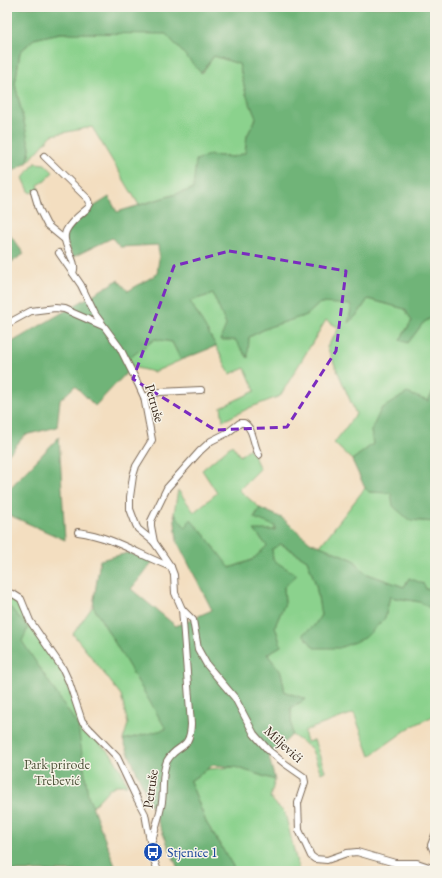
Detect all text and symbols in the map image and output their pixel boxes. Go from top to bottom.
street label: Petruše [141,382,169,425]
street label: Miljevići [261,722,308,767]
park label: Park prirode Trebević [24,755,91,789]
street label: Petruše [138,768,162,810]
bus stop icon: Stjenice 1 [142,841,164,863]
place label: Stjenice 1 [167,843,218,861]

